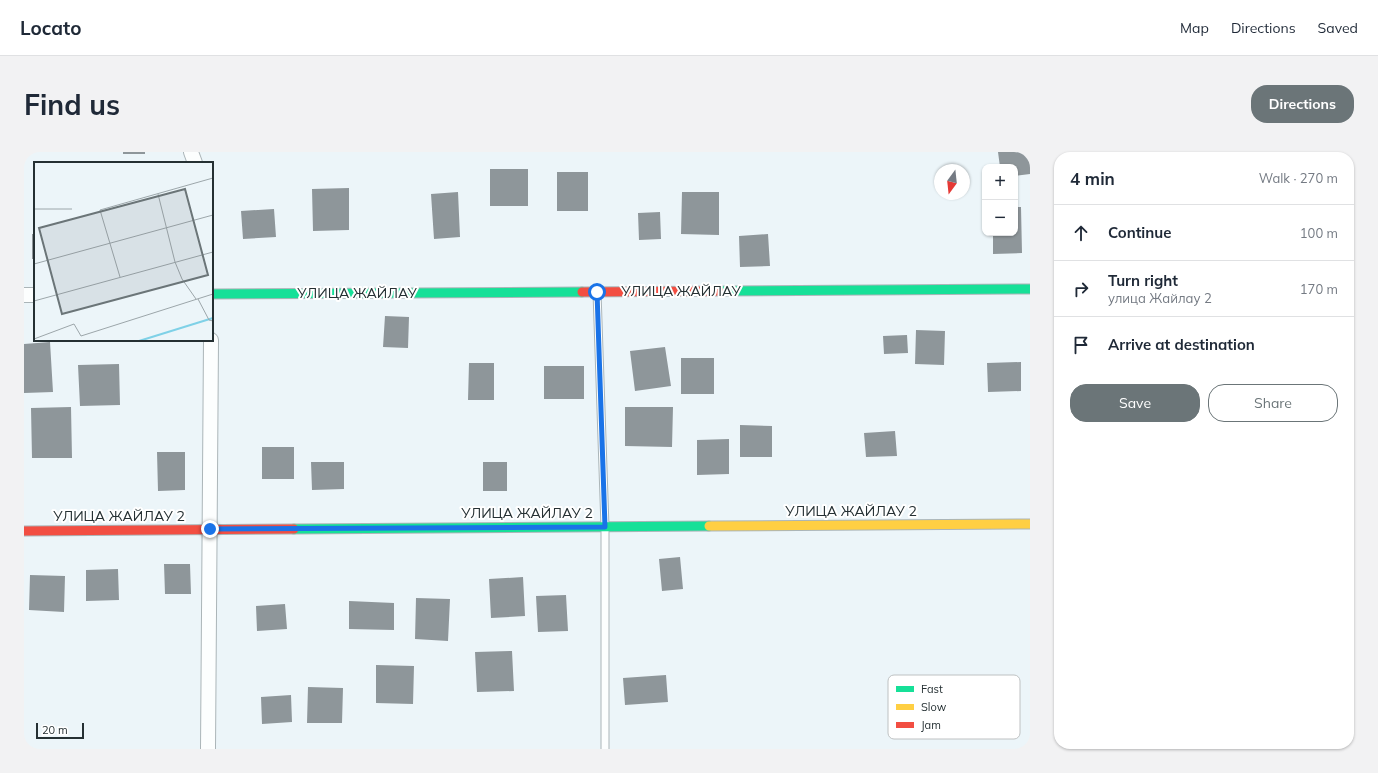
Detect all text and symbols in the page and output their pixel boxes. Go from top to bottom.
text: Locato [20,16,81,40]
text: Map [1180,19,1209,37]
text: Directions [1231,19,1296,37]
text: Saved [1318,19,1358,37]
button: Directions [1251,85,1354,123]
text: Find us [24,87,120,122]
inset map [34,162,213,341]
north arrow [934,164,970,200]
map controls [982,164,1018,236]
button: + [982,164,1018,200]
text: 4 min [1070,168,1115,189]
text: Walk · 270 m [1259,170,1338,186]
button: − [982,200,1018,236]
icon: ahead [1070,222,1092,244]
text: Continue [1108,223,1171,242]
text: 100 m [1300,225,1338,241]
text: Turn right [1108,271,1178,290]
icon: right [1070,278,1092,300]
text: 170 m [1300,281,1338,297]
street label: УЛИЦА ЖАЙЛАУ [620,282,741,300]
route start [588,283,606,301]
street label: УЛИЦА ЖАЙЛАУ [296,284,417,302]
text: улица Жайлау 2 [1108,290,1212,306]
icon: arrive [1070,334,1092,356]
text: Arrive at destination [1108,335,1255,354]
button: Save [1070,384,1200,422]
button: Share [1208,384,1338,422]
street label: УЛИЦА ЖАЙЛАУ 2 [784,502,917,520]
street label: УЛИЦА ЖАЙЛАУ 2 [460,504,593,522]
street label: УЛИЦА ЖАЙЛАУ 2 [52,507,185,525]
route end [201,520,219,538]
legend [888,675,1020,739]
text: Fast [921,682,943,696]
text: Slow [921,700,947,714]
text: Jam [921,718,941,732]
scale bar [36,721,84,740]
text: 20 m [42,723,68,737]

